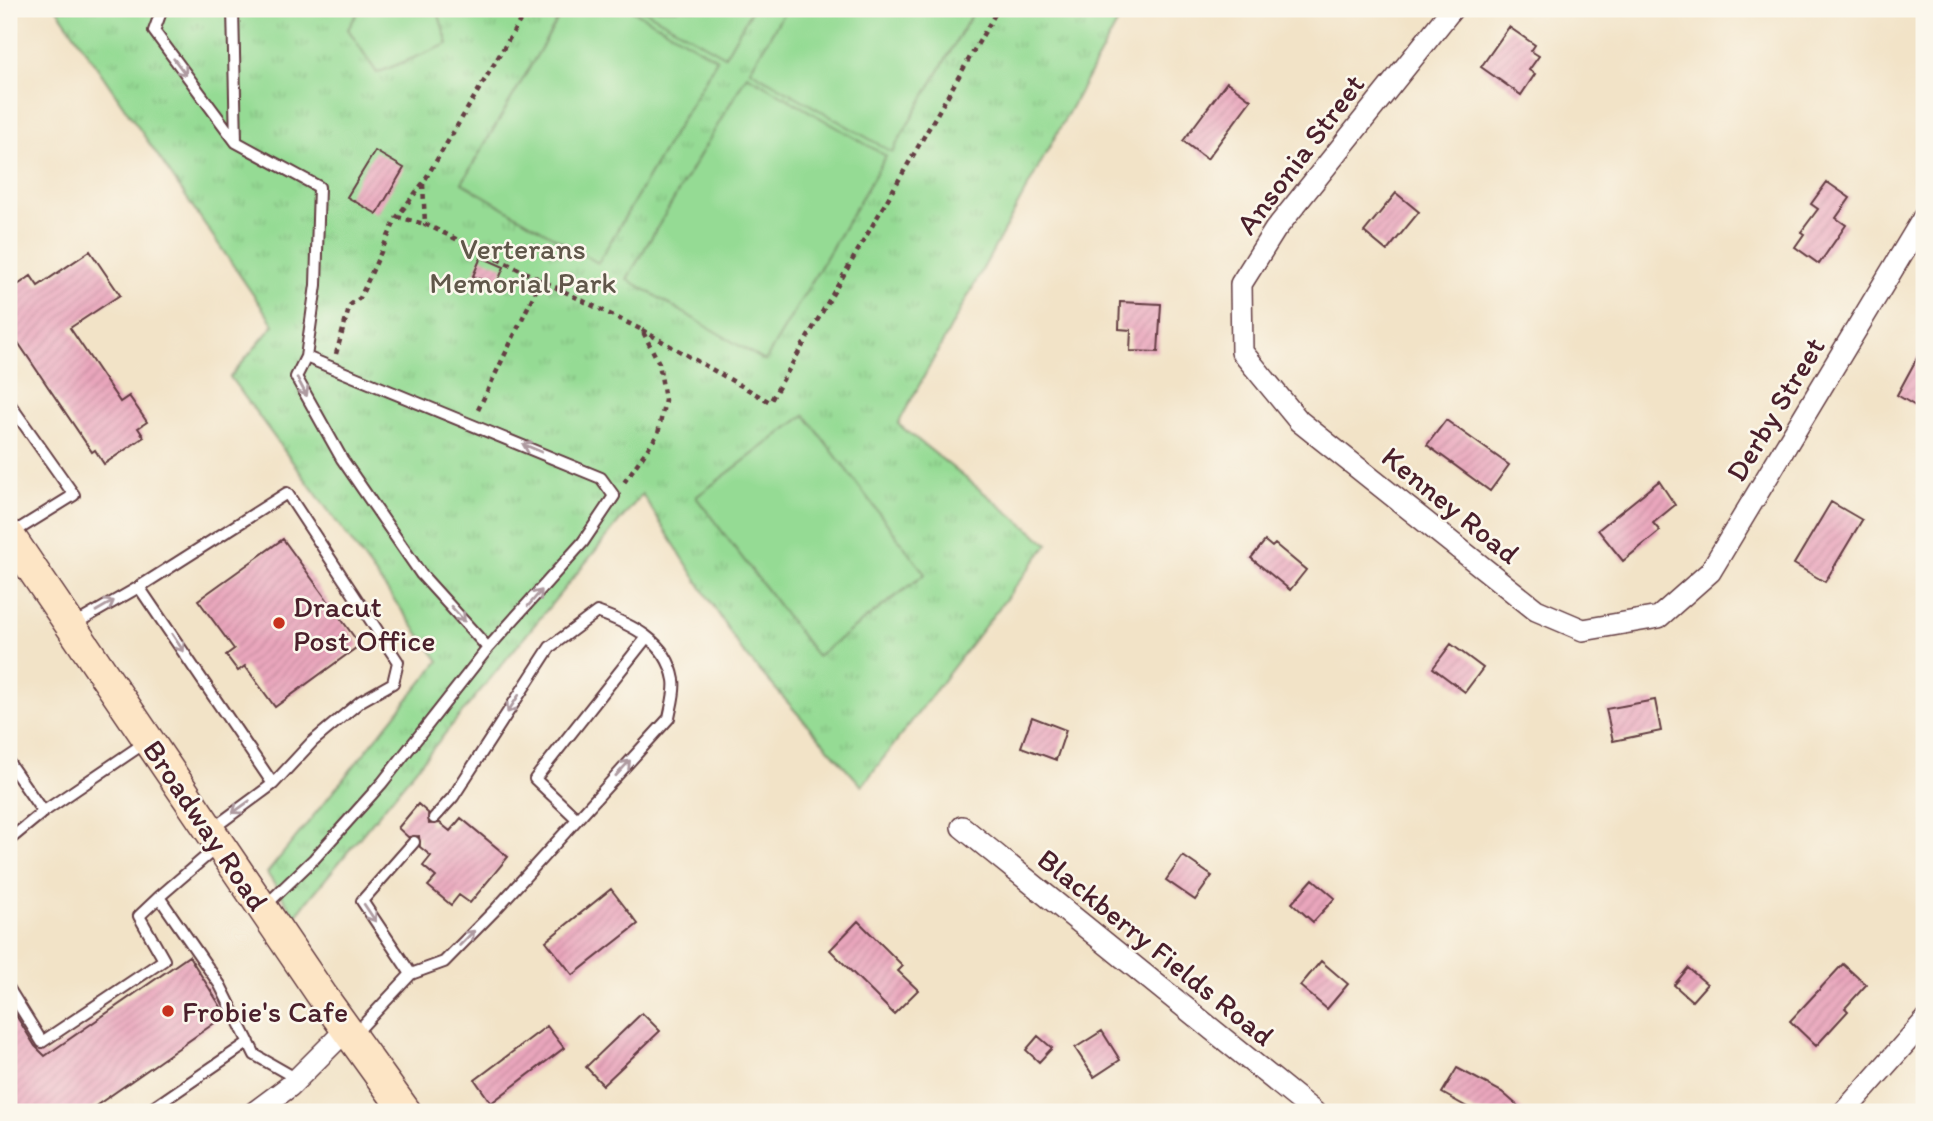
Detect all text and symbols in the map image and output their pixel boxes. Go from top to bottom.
one-way arrow [173,57,187,76]
street label: Ansonia Street [1228,67,1372,241]
park label: Verterans Memorial Park [429,230,617,301]
street label: Derby Street [1717,330,1833,488]
one-way arrow [295,376,309,397]
street label: Kenney Road [1374,438,1528,572]
one-way arrow [521,440,543,453]
place label: Dracut Post Office [293,588,436,659]
one-way arrow [527,589,543,607]
one-way arrow [94,599,114,613]
one-way arrow [449,605,466,622]
marker: Dracut Post Office [271,615,287,631]
one-way arrow [171,633,185,653]
one-way arrow [506,694,520,713]
street label: Broadway Road [135,732,277,918]
one-way arrow [614,760,631,777]
one-way arrow [232,800,251,814]
street label: Blackberry Fields Road [1030,840,1282,1054]
one-way arrow [363,903,377,922]
one-way arrow [459,930,476,947]
place label: Frobie's Cafe [182,993,348,1030]
marker: Frobie's Cafe [160,1003,176,1019]

